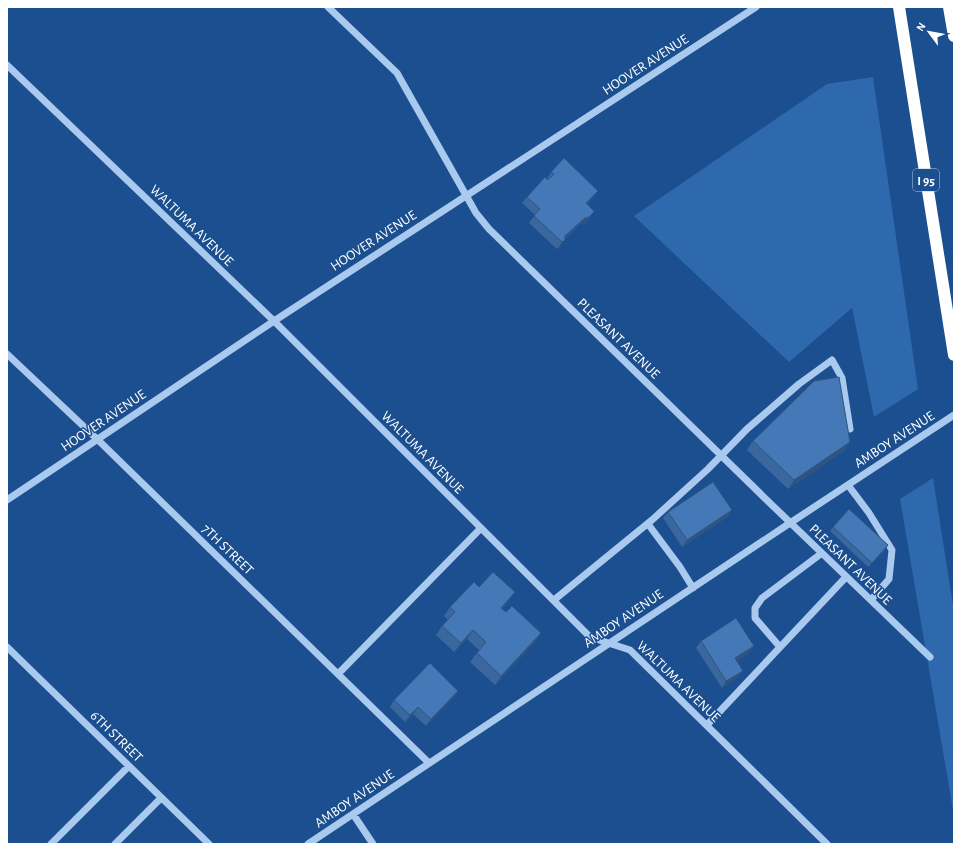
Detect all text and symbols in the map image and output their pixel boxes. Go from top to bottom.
north arrow [909,12,949,52]
text: N [914,21,928,33]
street label: HOOVER AVENUE [600,32,691,98]
road number: I 95 [913,169,939,191]
street label: WALTUMA AVENUE [147,182,236,269]
street label: HOOVER AVENUE [328,208,419,274]
street label: PLEASANT AVENUE [574,296,662,382]
street label: HOOVER AVENUE [59,387,149,454]
street label: WALTUMA AVENUE [378,409,466,497]
street label: AMBOY AVENUE [852,409,937,471]
street label: 7TH STREET [199,522,256,578]
street label: PLEASANT AVENUE [806,522,894,608]
street label: AMBOY AVENUE [581,587,666,650]
street label: WALTUMA AVENUE [634,638,723,725]
street label: 6TH STREET [87,709,145,765]
street label: AMBOY AVENUE [312,767,397,830]

